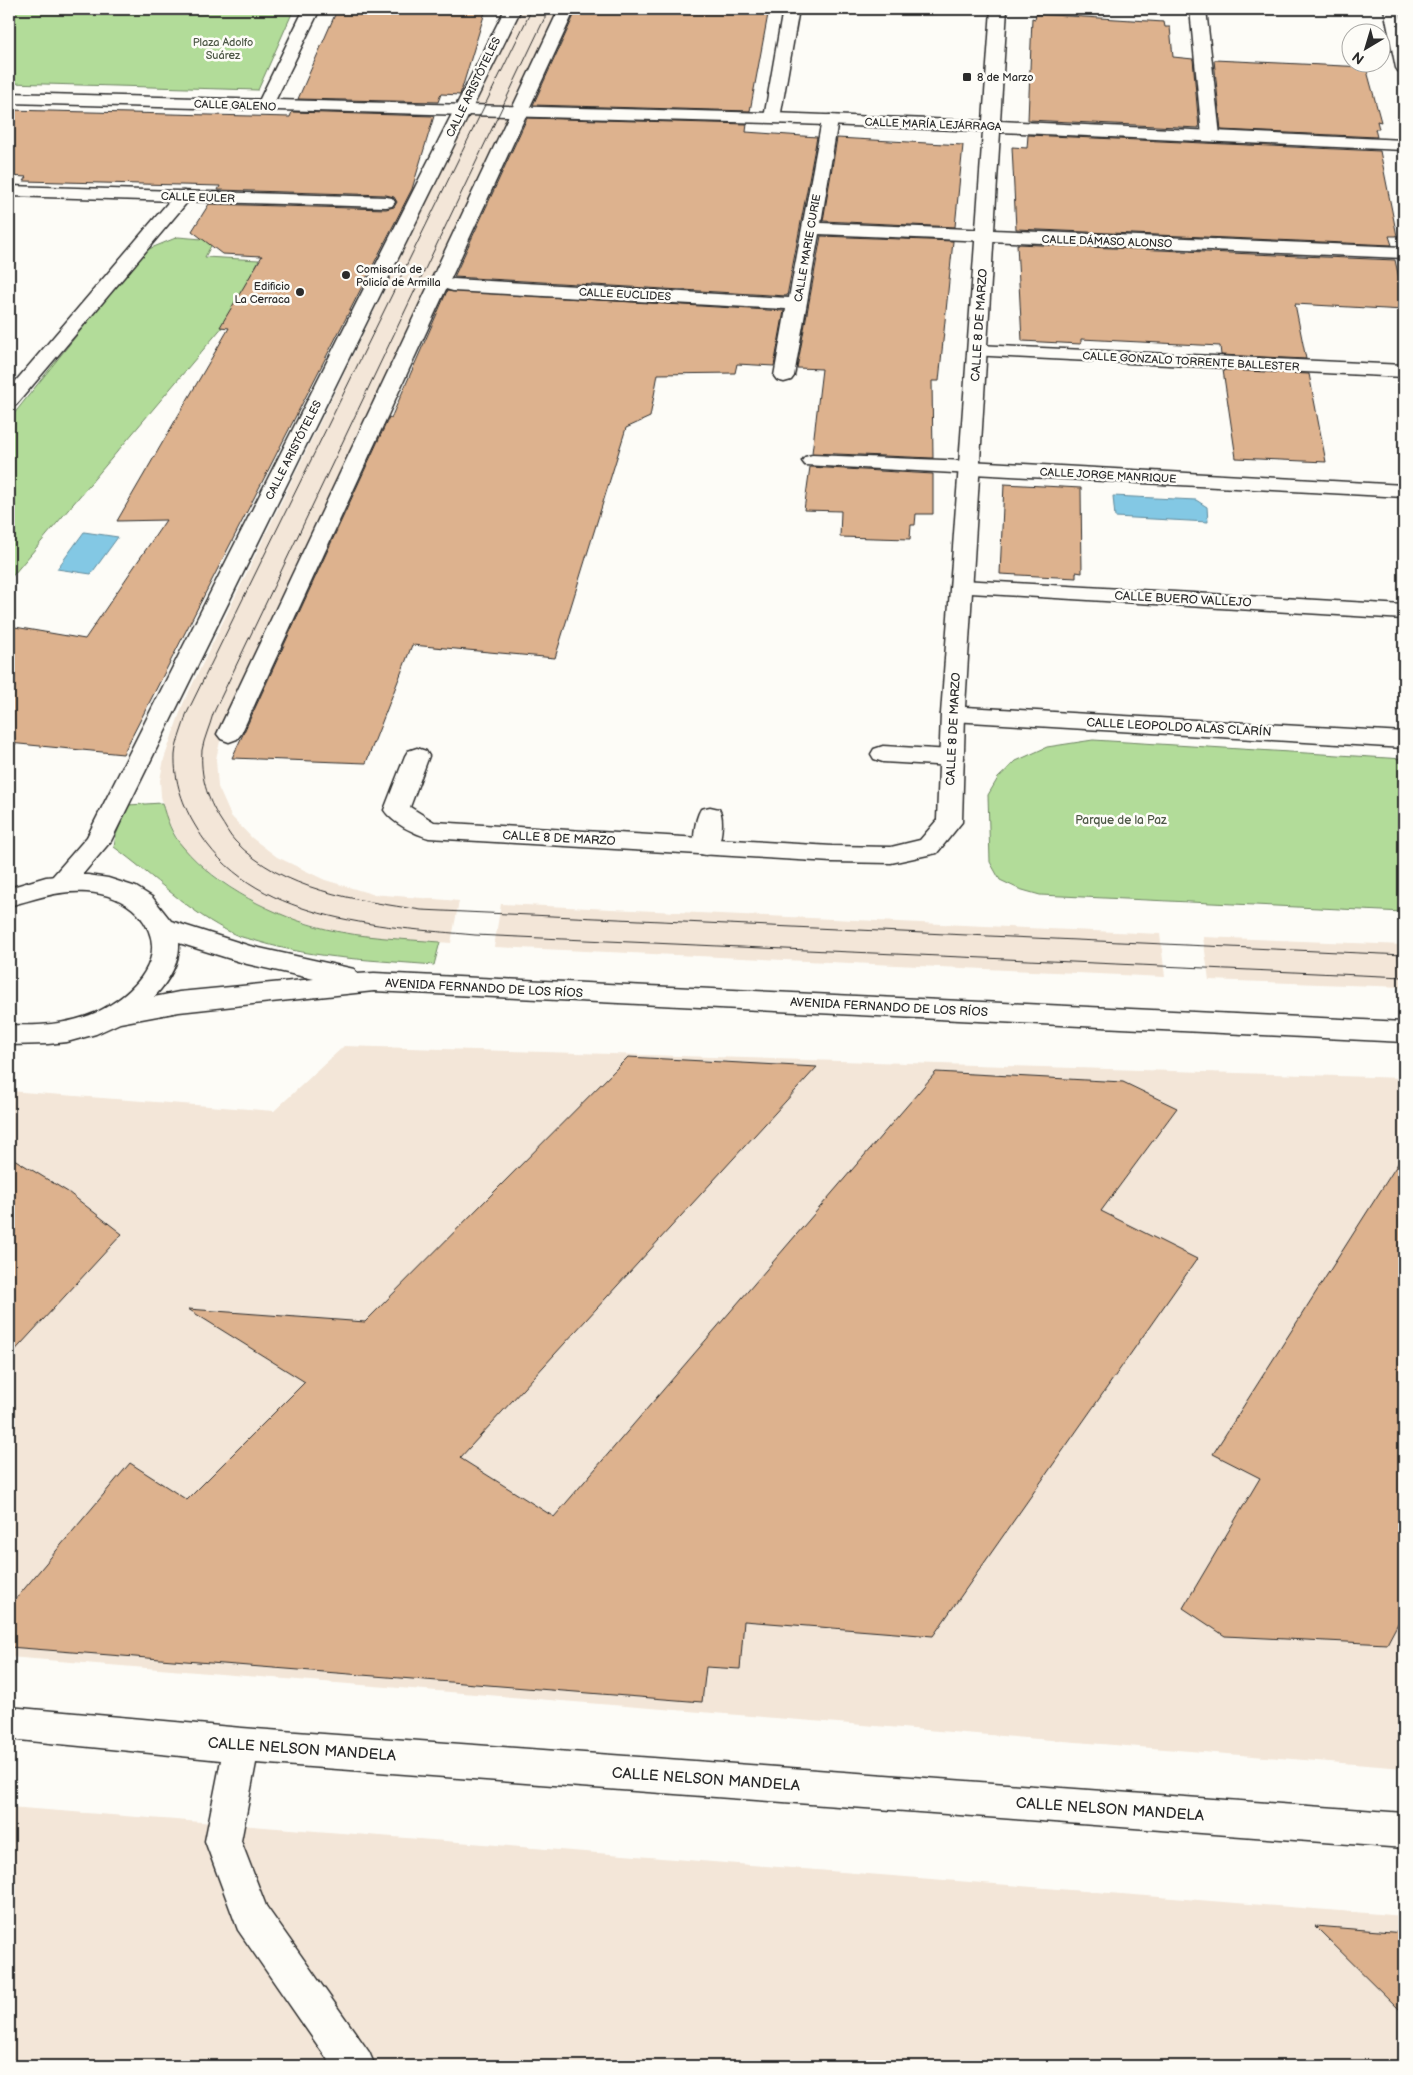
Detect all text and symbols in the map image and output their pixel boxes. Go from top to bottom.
north arrow [1340,22,1390,72]
street label: CALLE ARISTÓTELES [443,34,504,139]
park label: Plaza Adolfo Suárez [193,36,253,62]
text: N [1349,48,1368,68]
marker: 8 de Marzo [961,71,973,83]
place label: 8 de Marzo [977,71,1033,84]
street label: CALLE GALENO [194,98,276,113]
street label: CALLE MARÍA LEJÁRRAGA [864,115,1002,133]
street label: CALLE EULER [161,190,235,205]
street label: CALLE MARIE CURIE [792,193,823,303]
street label: CALLE DÁMASO ALONSO [1042,232,1172,250]
place label: Comisaría de Policía de Armilla [356,263,441,289]
street label: CALLE 8 DE MARZO [968,268,991,382]
marker: Comisaría de Policía de Armilla [340,269,352,281]
place label: Edificio La Cerraca [234,280,290,306]
marker: Edificio La Cerraca [294,286,306,298]
street label: CALLE EUCLIDES [579,286,672,303]
street label: CALLE GONZALO TORRENTE BALLESTER [1082,349,1300,374]
street label: CALLE ARISTÓTELES [262,398,324,502]
street label: CALLE JORGE MANRIQUE [1039,465,1177,486]
street label: CALLE BUERO VALLEJO [1114,588,1252,611]
street label: CALLE 8 DE MARZO [943,672,964,786]
street label: CALLE LEOPOLDO ALAS CLARÍN [1086,713,1272,740]
park label: Parque de la Paz [1075,813,1167,828]
street label: CALLE 8 DE MARZO [502,828,616,849]
street label: AVENIDA FERNANDO DE LOS RÍOS [385,974,583,1001]
street label: AVENIDA FERNANDO DE LOS RÍOS [790,993,988,1020]
street label: CALLE NELSON MANDELA [207,1733,398,1766]
street label: CALLE NELSON MANDELA [611,1763,802,1796]
street label: CALLE NELSON MANDELA [1015,1793,1206,1826]

